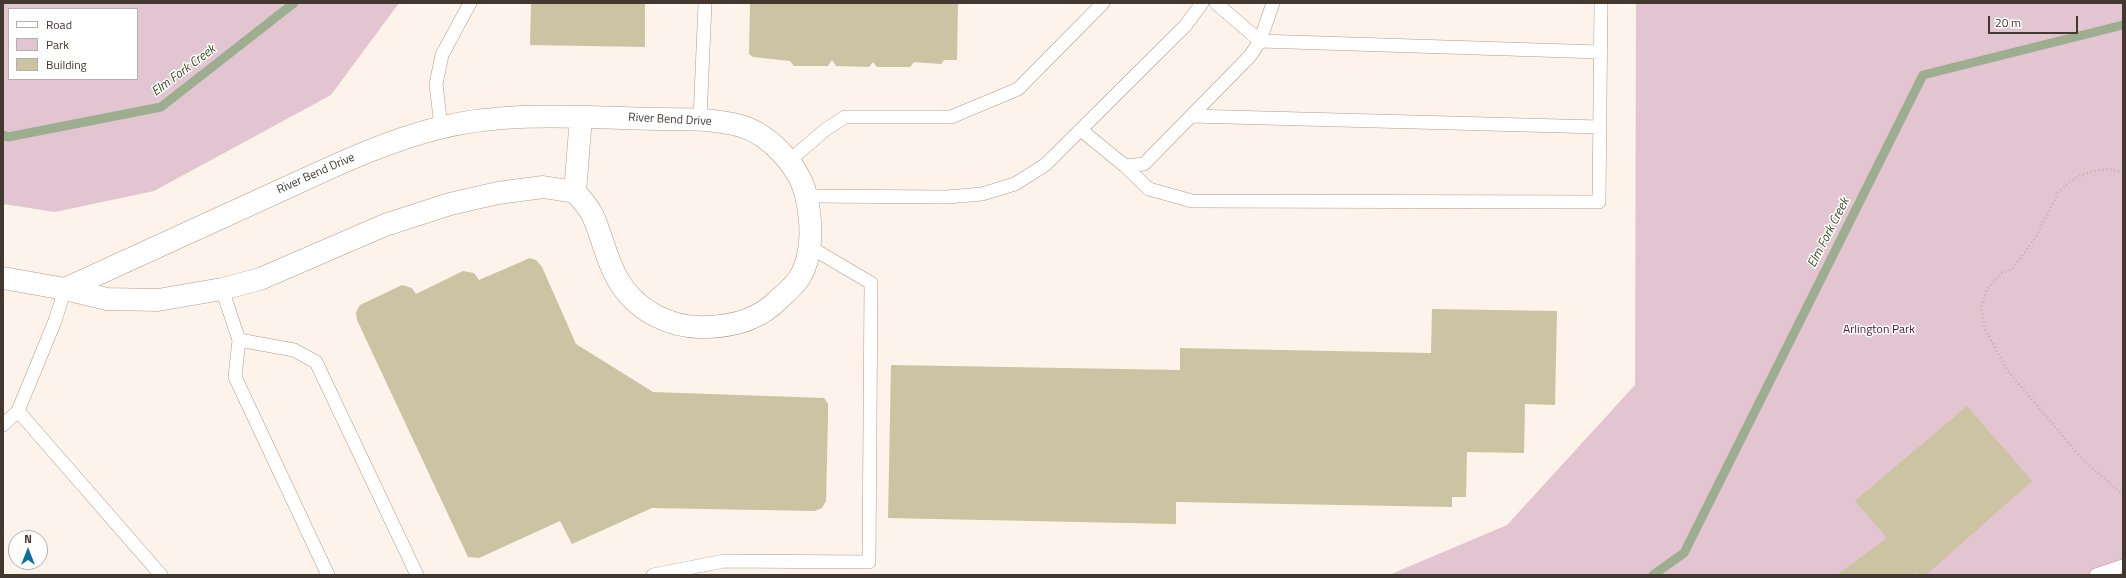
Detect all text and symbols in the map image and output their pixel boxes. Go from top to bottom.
legend [8,8,138,80]
scale bar [1990,8,2080,34]
text: 20 m [1995,13,2021,32]
text: Road [46,15,72,34]
text: Park [46,35,69,54]
water label: Elm Fork Creek [149,42,219,100]
text: Building [46,55,87,74]
street label: River Bend Drive [628,111,712,129]
street label: River Bend Drive [275,150,357,198]
water label: Elm Fork Creek [1805,196,1853,270]
park label: Arlington Park [1843,323,1915,337]
north arrow [8,530,48,570]
text: N [24,531,32,547]

